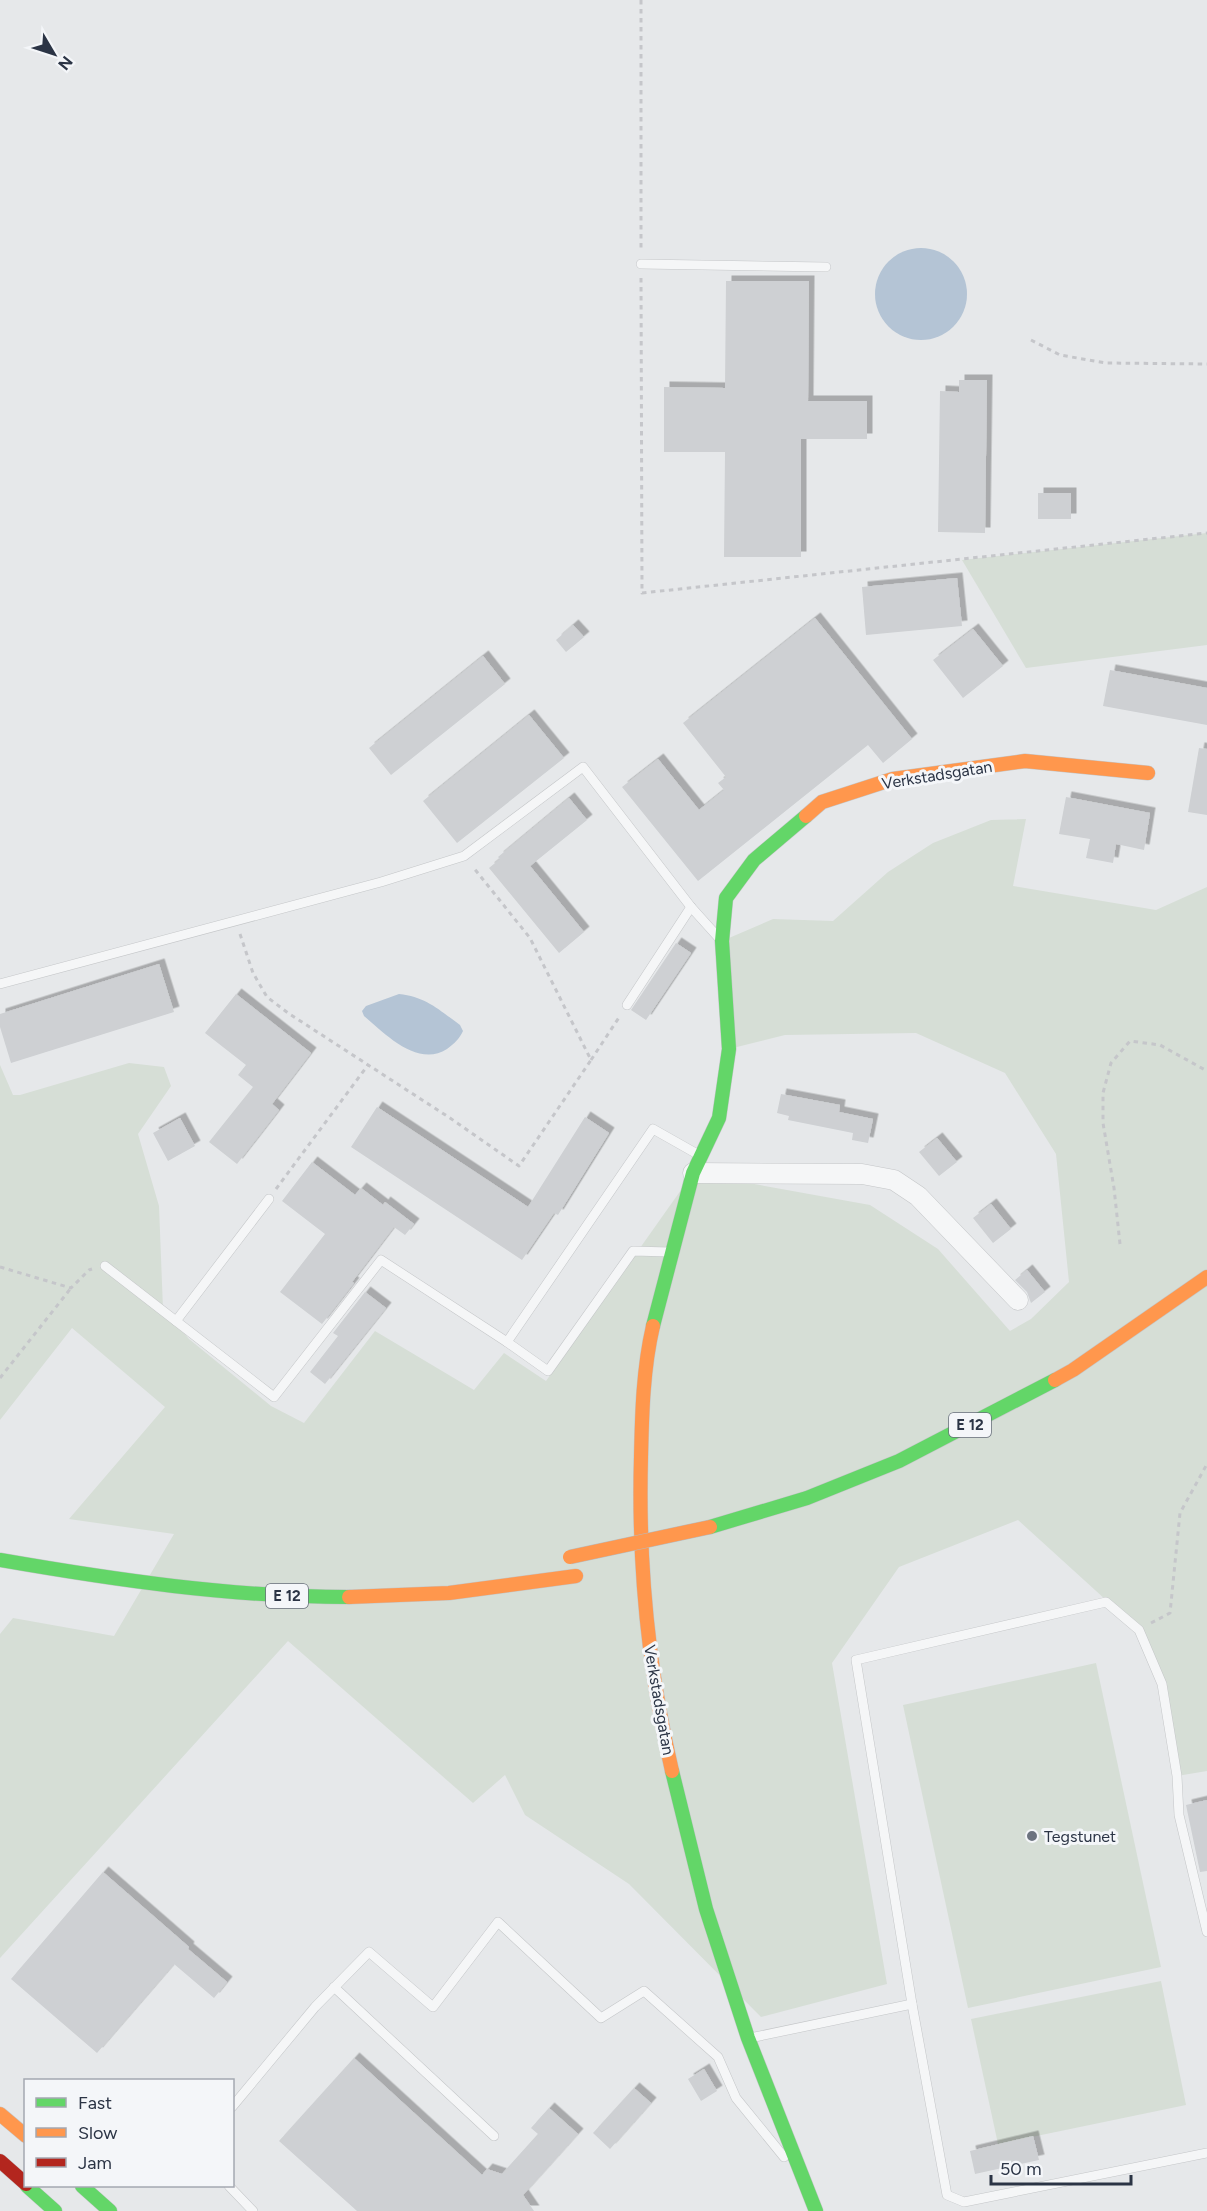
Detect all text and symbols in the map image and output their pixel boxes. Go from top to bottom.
north arrow [24,24,84,84]
text: N [54,52,77,74]
street label: Verkstadsgatan [880,757,994,793]
road number: E 12 [949,1413,991,1437]
road number: E 12 [266,1584,308,1608]
street label: Verkstadsgatan [640,1643,678,1757]
place label: Tegstunet [1044,1827,1116,1846]
marker: Tegstunet [1025,1829,1039,1843]
legend [24,2079,234,2187]
text: Fast [78,2092,112,2114]
text: Slow [78,2122,117,2144]
scale bar [991,2148,1130,2186]
text: Jam [78,2152,112,2174]
text: 50 m [1000,2158,1042,2180]

